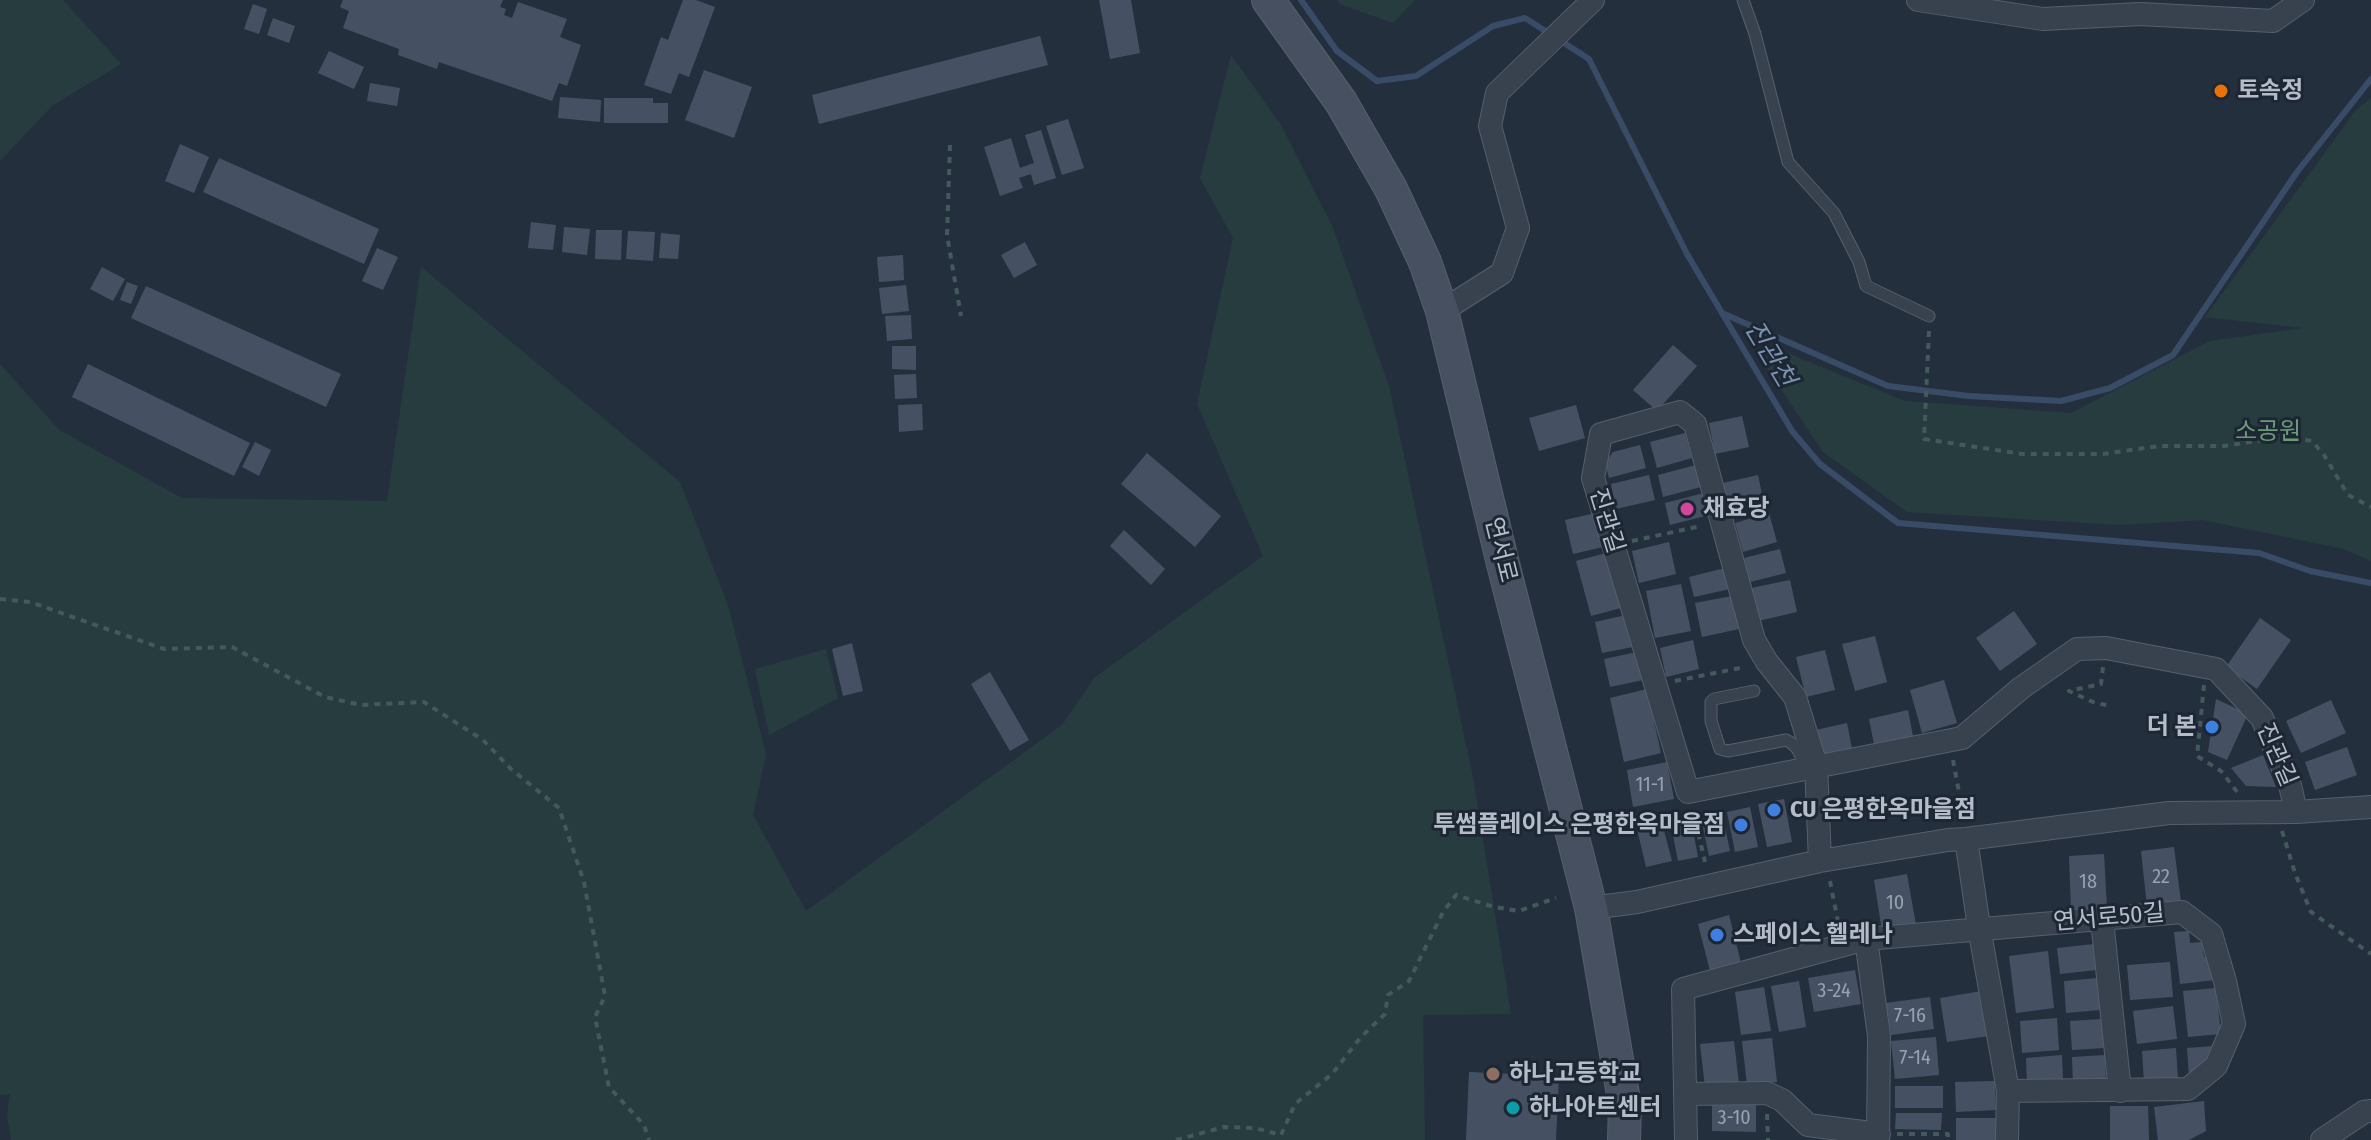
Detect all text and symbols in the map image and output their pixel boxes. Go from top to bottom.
place label: 토속정 [2237,77,2303,105]
marker: 토속정 [2212,82,2230,100]
water label: 진관천 [1737,315,1801,393]
park label: 소공원 [2235,418,2301,446]
street label: 진관길 [1583,485,1629,557]
place label: 채효당 [1703,495,1769,523]
marker: 채효당 [1678,500,1696,518]
street label: 연서로 [1478,514,1522,586]
place label: 더 본 [2147,713,2196,741]
marker: 더 본 [2203,718,2221,736]
street label: 진관길 [2250,719,2302,791]
house number: 11-1 [1635,773,1665,797]
place label: CU 은평한옥마을점 [1790,796,1976,824]
marker: CU 은평한옥마을점 [1765,801,1783,819]
place label: 투썸플레이스 은평한옥마을점 [1433,811,1725,839]
marker: 투썸플레이스 은평한옥마을점 [1732,816,1750,834]
house number: 22 [2152,865,2170,889]
house number: 18 [2079,870,2097,894]
house number: 10 [1886,891,1904,915]
street label: 연서로50길 [2052,899,2166,937]
place label: 스페이스 헬레나 [1733,921,1893,949]
marker: 스페이스 헬레나 [1708,926,1726,944]
house number: 3-24 [1817,979,1851,1003]
house number: 7-16 [1894,1004,1926,1028]
house number: 7-14 [1899,1046,1931,1070]
place label: 하나고등학교 [1509,1060,1641,1088]
marker: 하나고등학교 [1484,1065,1502,1083]
place label: 하나아트센터 [1529,1094,1661,1122]
marker: 하나아트센터 [1504,1099,1522,1117]
house number: 3-10 [1717,1106,1751,1130]

